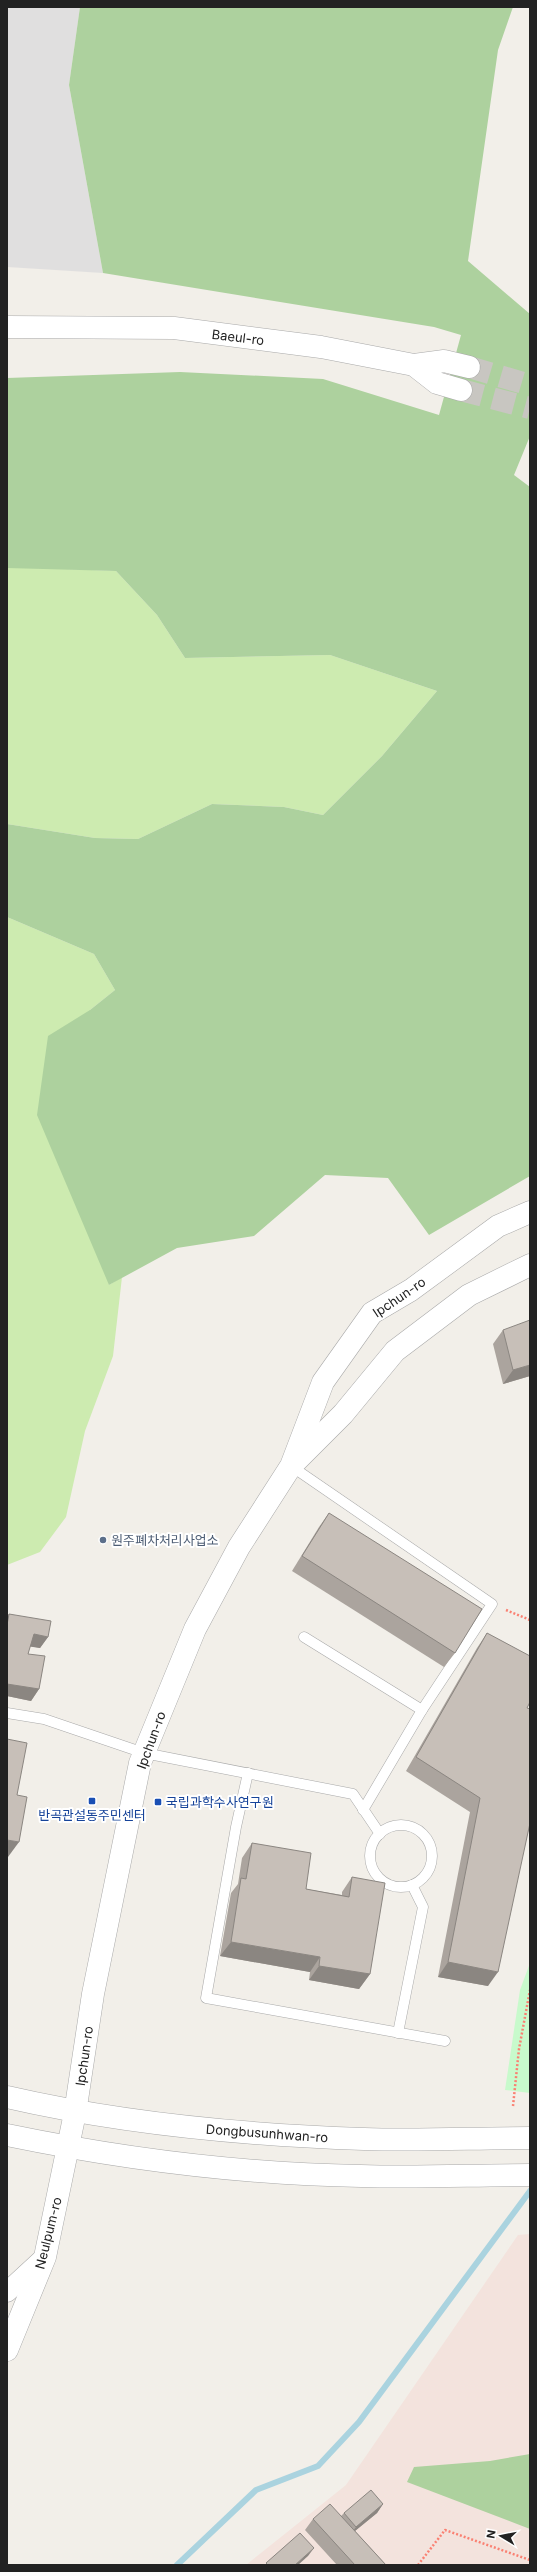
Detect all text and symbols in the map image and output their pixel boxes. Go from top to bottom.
street label: Baeul-ro [211,326,265,348]
street label: Ipchun-ro [369,1273,429,1321]
place label: 원주폐차처리사업소 [111,1532,219,1548]
marker: 원주폐차처리사업소 [98,1535,108,1545]
street label: Ipchun-ro [133,1709,169,1771]
place label: 국립과학수사연구원 [166,1794,274,1810]
marker: 반곡관설동주민센터 [87,1796,97,1806]
marker: 국립과학수사연구원 [153,1797,163,1807]
place label: 반곡관설동주민센터 [38,1807,146,1823]
street label: Ipchun-ro [72,2025,96,2087]
street label: Dongbusunhwan-ro [205,2121,329,2145]
street label: Neulpum-ro [31,2195,65,2271]
north arrow [481,2516,521,2556]
text: N [484,2529,499,2540]

